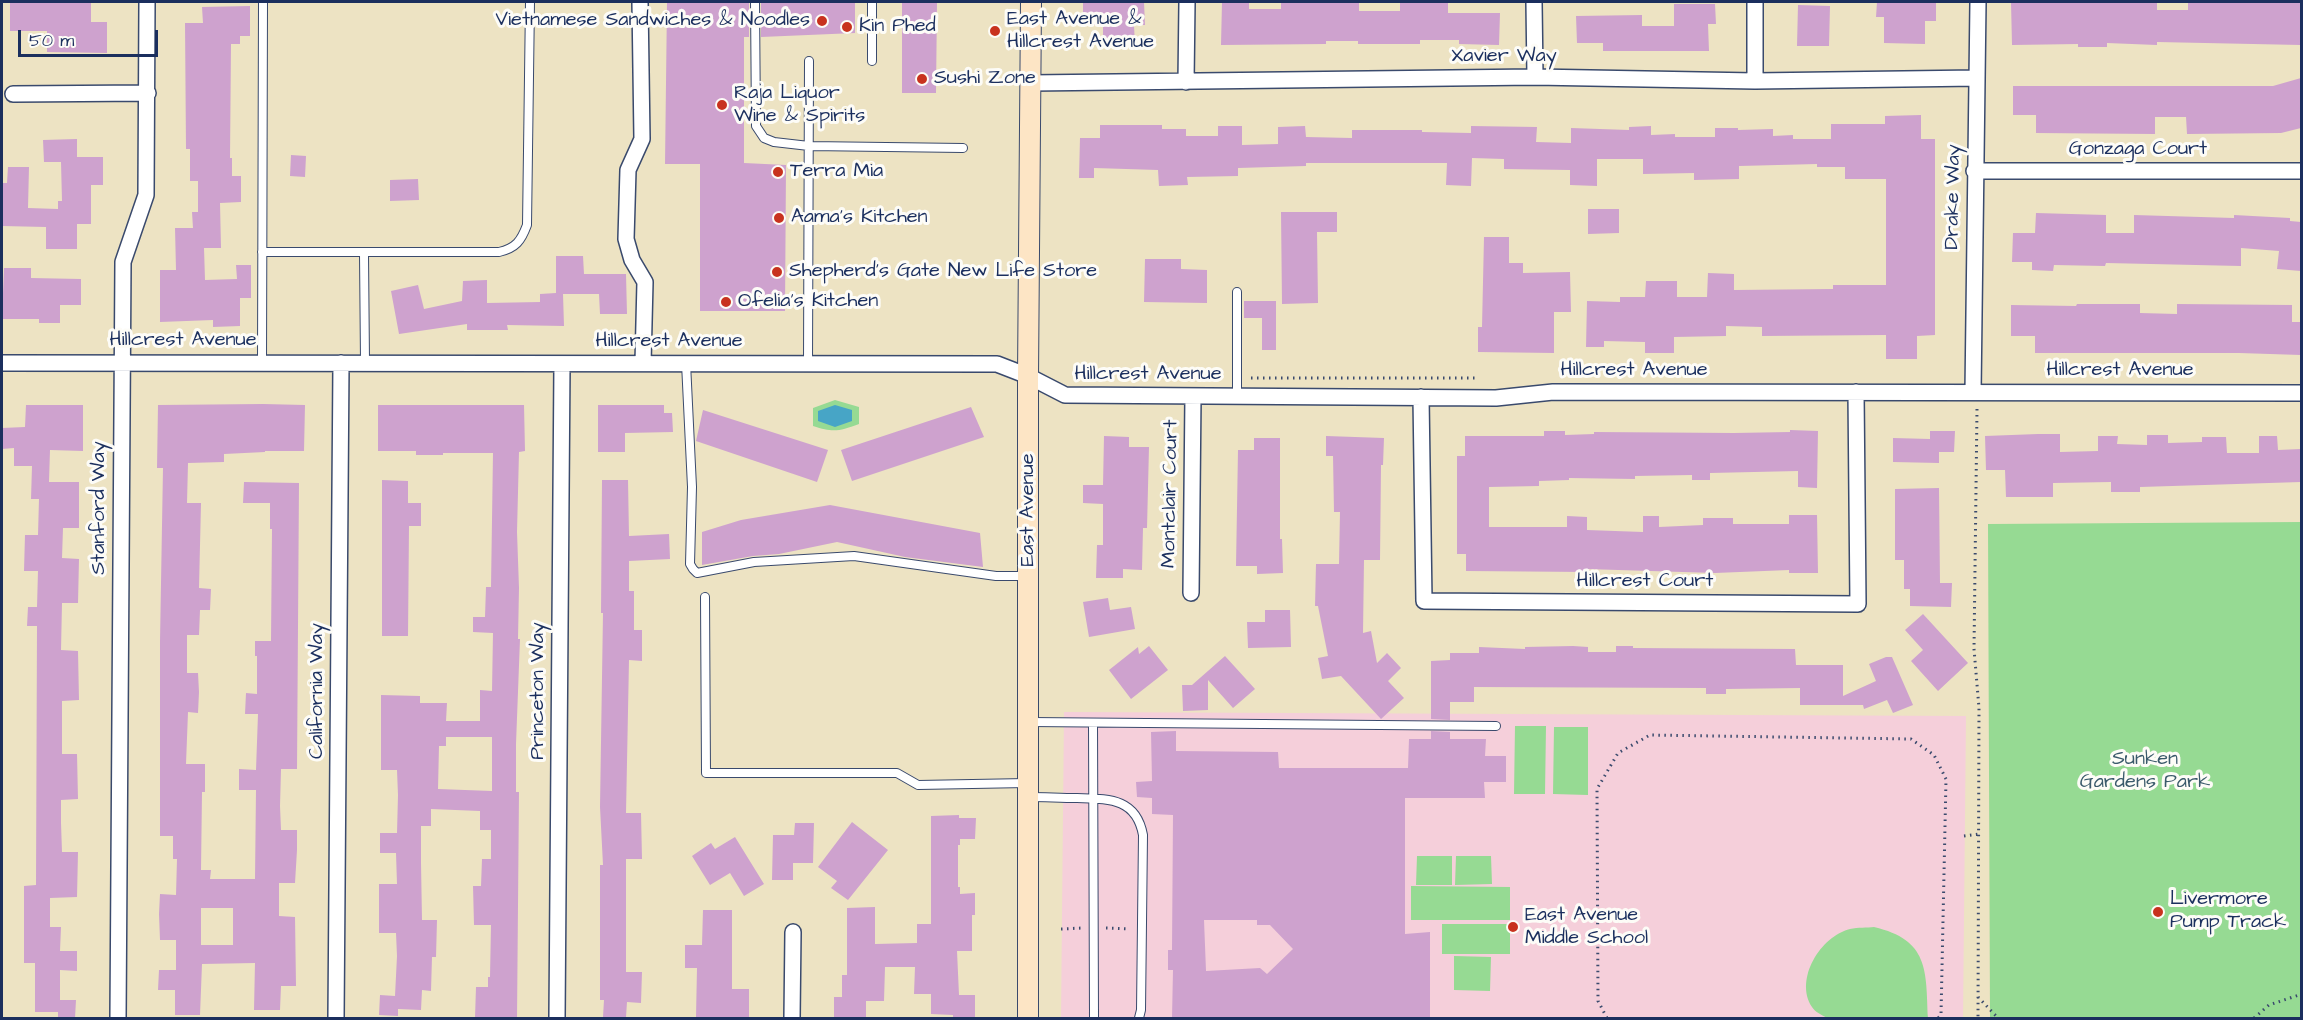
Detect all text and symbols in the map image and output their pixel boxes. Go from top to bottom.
place label: East Avenue & Hillcrest Avenue [1007,8,1154,55]
place label: Vietnamese Sandwiches & Noodles [495,9,810,33]
marker: Vietnamese Sandwiches & Noodles [815,14,829,28]
place label: Kin Phed [859,15,936,39]
scale bar [21,18,160,56]
marker: Kin Phed [840,20,854,34]
marker: East Avenue & Hillcrest Avenue [988,24,1002,38]
text: 50 m [29,28,74,53]
street label: Xavier Way [1451,45,1557,69]
place label: Sushi Zone [934,67,1036,91]
marker: Sushi Zone [915,72,929,86]
place label: Raja Liquor Wine & Spirits [734,82,865,129]
marker: Raja Liquor Wine & Spirits [715,98,729,112]
street label: Gonzaga Court [2069,138,2207,162]
street label: Drake Way [1941,144,1967,250]
place label: Terra Mia [790,160,883,184]
marker: Terra Mia [771,165,785,179]
place label: Aama's Kitchen [791,206,928,230]
marker: Aama's Kitchen [772,211,786,225]
place label: Shepherd's Gate New Life Store [789,260,1097,284]
marker: Shepherd's Gate New Life Store [770,265,784,279]
place label: Ofelia's Kitchen [738,290,878,314]
marker: Ofelia's Kitchen [719,295,733,309]
street label: Hillcrest Avenue [109,329,257,353]
street label: Hillcrest Avenue [595,330,743,354]
street label: Hillcrest Avenue [1560,359,1708,383]
street label: Hillcrest Avenue [2046,359,2194,383]
street label: Hillcrest Avenue [1074,363,1222,387]
street label: Montclair Court [1158,419,1184,569]
street label: Stanford Way [88,441,112,575]
street label: East Avenue [1017,453,1041,567]
street label: Hillcrest Court [1577,570,1713,594]
street label: Princeton Way [527,622,551,760]
street label: California Way [306,623,330,759]
park label: Sunken Gardens Park [2080,748,2210,795]
place label: Livermore Pump Track [2170,888,2286,935]
place label: East Avenue Middle School [1525,904,1648,951]
marker: Livermore Pump Track [2151,905,2165,919]
marker: East Avenue Middle School [1506,920,1520,934]

